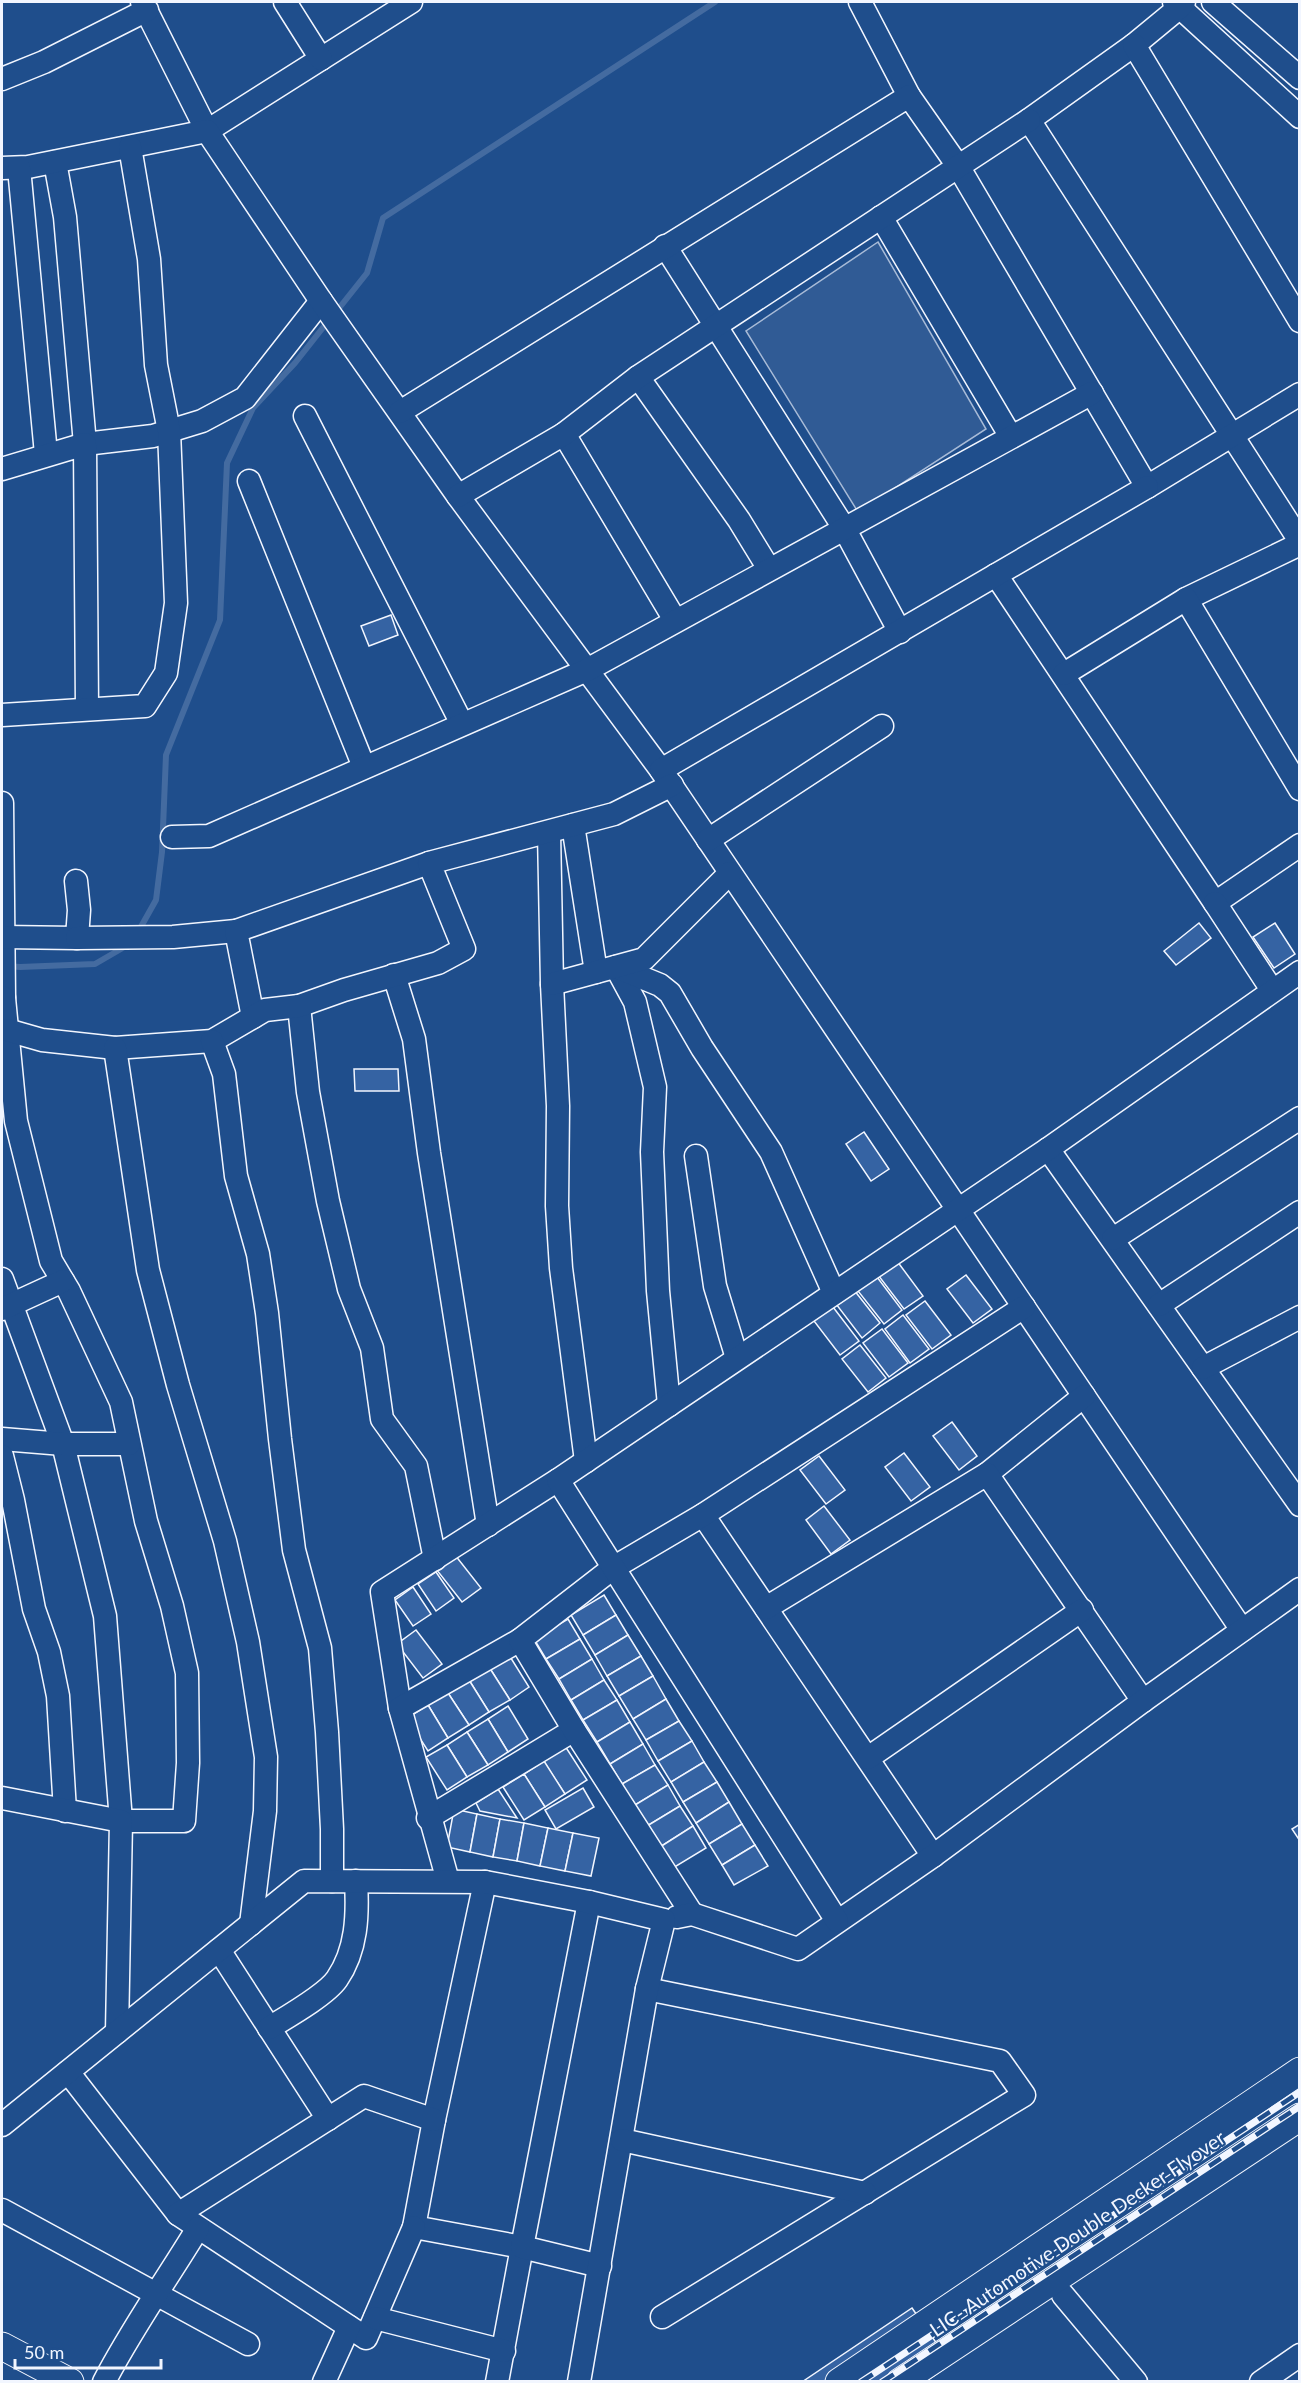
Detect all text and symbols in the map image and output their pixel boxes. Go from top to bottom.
street label: LIC- Automotive Double Decker Flyover [925,2125,1230,2341]
scale bar [15,2332,160,2370]
text: 50 m [24,2341,64,2363]

